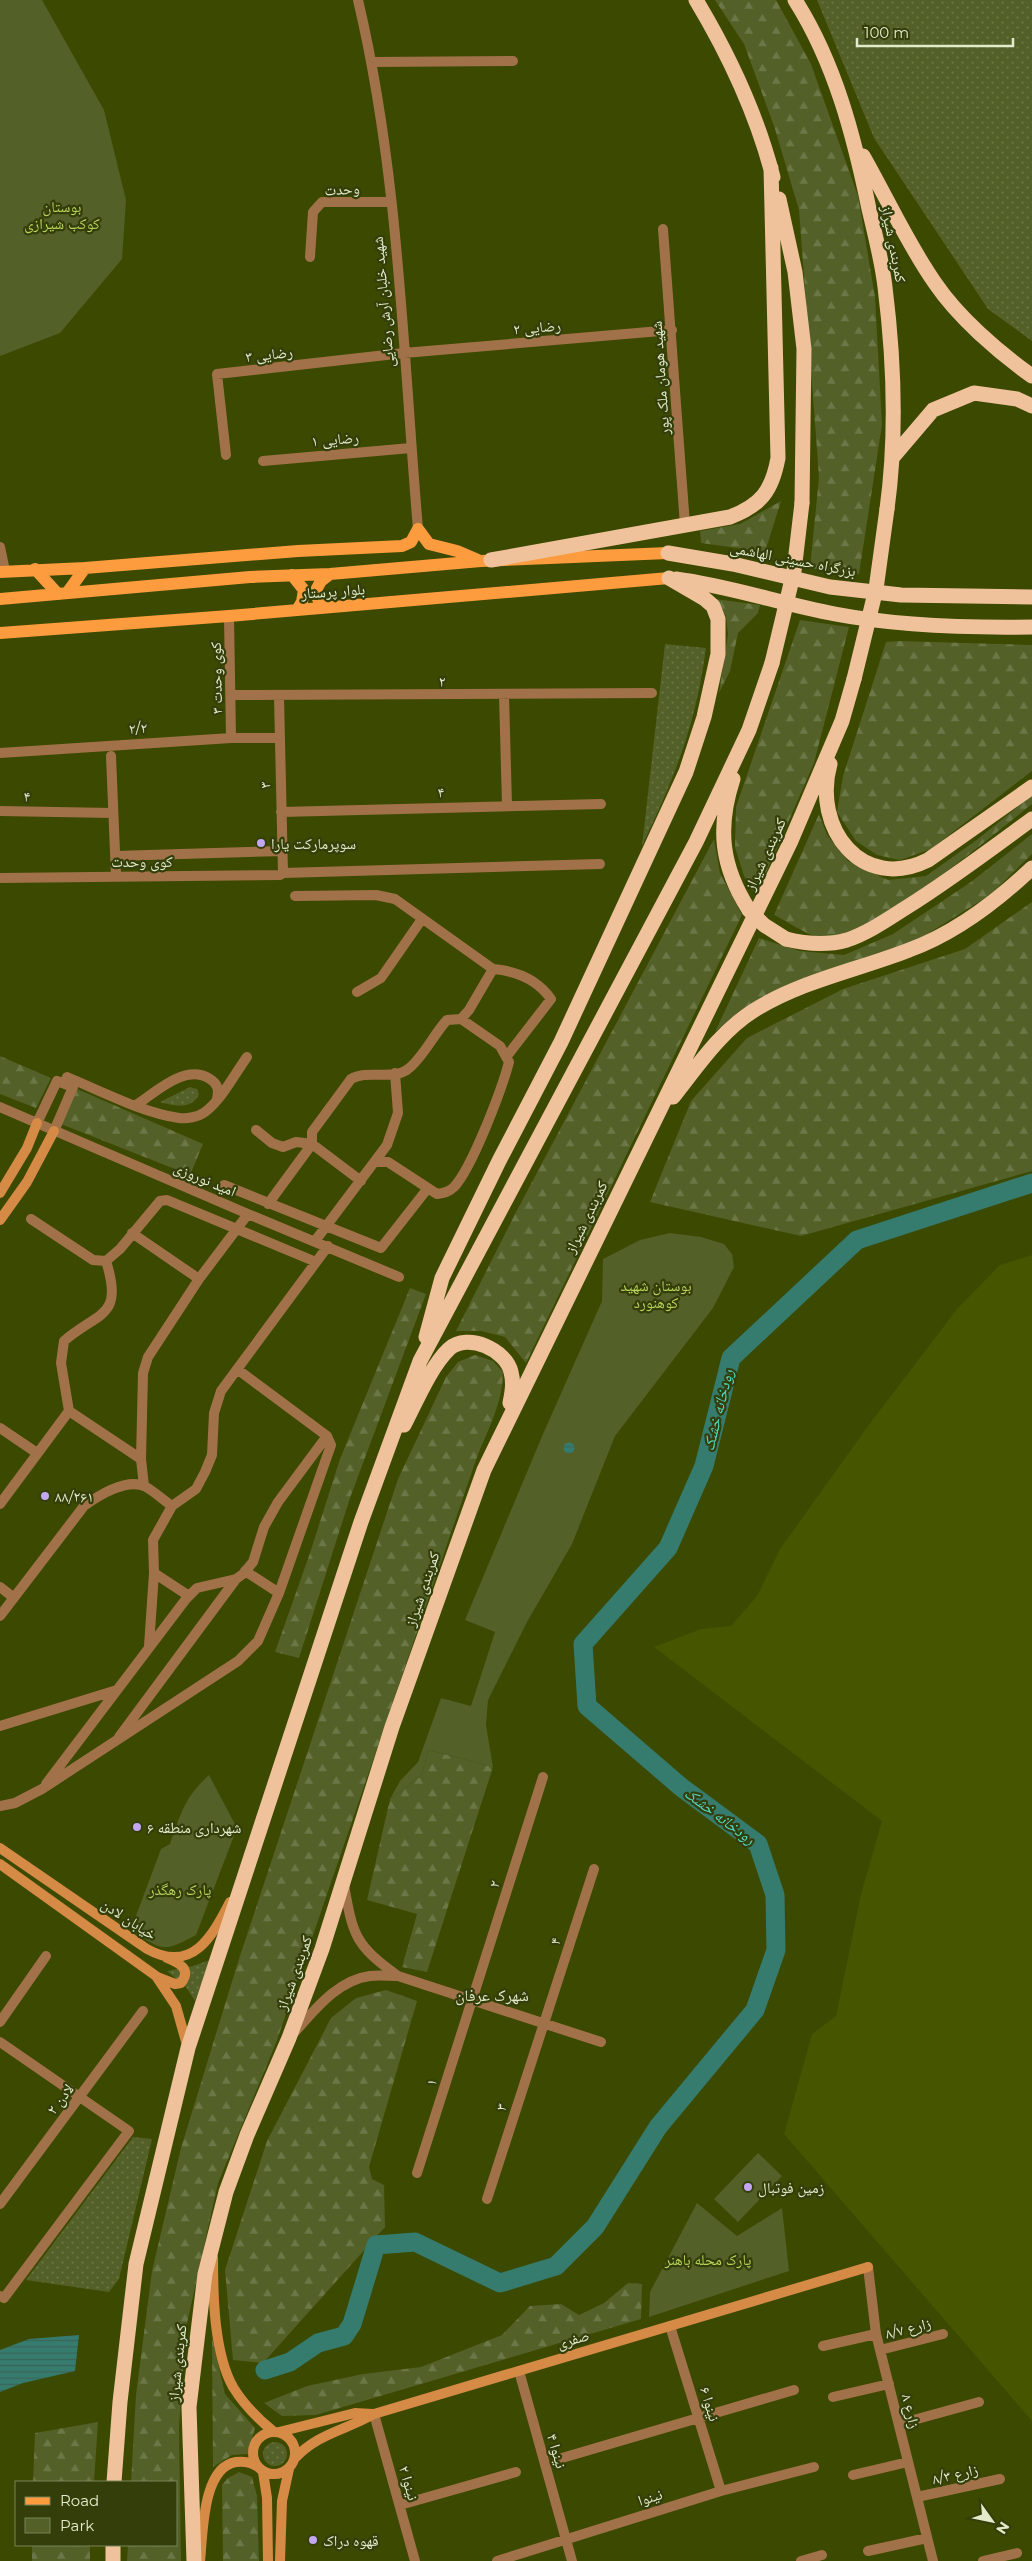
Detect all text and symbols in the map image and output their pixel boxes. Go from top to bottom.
scale bar [857,15,1013,47]
text: 100 m [864,23,909,42]
street label: وحدت [324,179,360,199]
park label: بوستان کوکب شیرازی [24,197,100,234]
street label: کمربندی شیراز [876,203,911,284]
street label: شهید خلبان آرش رضایی [368,235,399,368]
street label: رضایی ۲ [513,315,562,340]
street label: شهید هومان ملک پور [647,320,675,437]
street label: رضایی ۳ [244,342,294,367]
street label: رضایی ۱ [311,427,360,452]
street label: بزرگراه حسینی الهاشمی [728,537,858,582]
street label: بلوار پرستار [299,579,366,603]
street label: کوی وحدت ۳ [206,642,227,714]
street label: ۲ [439,672,446,691]
street label: ۲/۲ [128,718,148,738]
street label: ۳ [255,781,275,789]
street label: ۴ [437,782,445,802]
street label: ۴ [23,786,31,806]
street label: کمربندی شیراز [739,815,791,895]
place label: سوپرمارکت یارا [271,834,356,853]
marker: سوپرمارکت یارا [255,837,267,849]
street label: کوی وحدت [111,852,173,872]
street label: امید نوروزی [171,1157,239,1202]
street label: کمربندی شیراز [560,1178,613,1258]
park label: بوستان شهید کوهنورد [620,1276,692,1312]
water label: رودخانه خشک [699,1367,737,1453]
place label: ۸۸/۲۶۱ [55,1487,94,1506]
marker: ۸۸/۲۶۱ [39,1490,51,1502]
street label: کمربندی شیراز [400,1549,445,1630]
water label: رودخانه خشک [681,1783,759,1849]
place label: شهرداری منطقه ۶ [147,1818,241,1838]
marker: شهرداری منطقه ۶ [131,1821,143,1833]
street label: ۲ [484,1878,504,1890]
park label: پارک رهگذر [148,1880,211,1899]
street label: خیابان لادن [97,1894,161,1945]
street label: کمربندی شیراز [271,1933,317,2014]
street label: ۴ [545,1935,565,1947]
district label: شهرک عرفان [455,1986,529,2006]
street label: ۱ [421,2076,441,2088]
street label: ۲ لادن [42,2080,78,2119]
street label: ۳ [491,2101,511,2113]
place label: زمین فوتبال [758,2178,825,2198]
marker: زمین فوتبال [742,2181,754,2193]
park label: پارک محله باهنر [664,2250,751,2269]
street label: ۸/۷ زارع [883,2313,933,2344]
street label: کمربندی شیراز [163,2323,192,2404]
street label: صفری [554,2325,592,2354]
street label: ۶ نینوا [696,2384,724,2424]
street label: ۸ زارع [897,2392,924,2431]
street label: ۴ نینوا [543,2431,571,2471]
street label: ۸/۳ زارع [930,2459,980,2489]
street label: ۲ نینوا [395,2463,423,2503]
legend [15,2481,178,2546]
street label: نینوا [635,2484,665,2510]
text: Road [60,2491,99,2510]
north arrow [967,2496,1017,2546]
text: Park [60,2516,94,2535]
text: N [992,2518,1014,2538]
place label: قهوه دراک [323,2531,379,2550]
marker: قهوه دراک [307,2534,319,2546]

